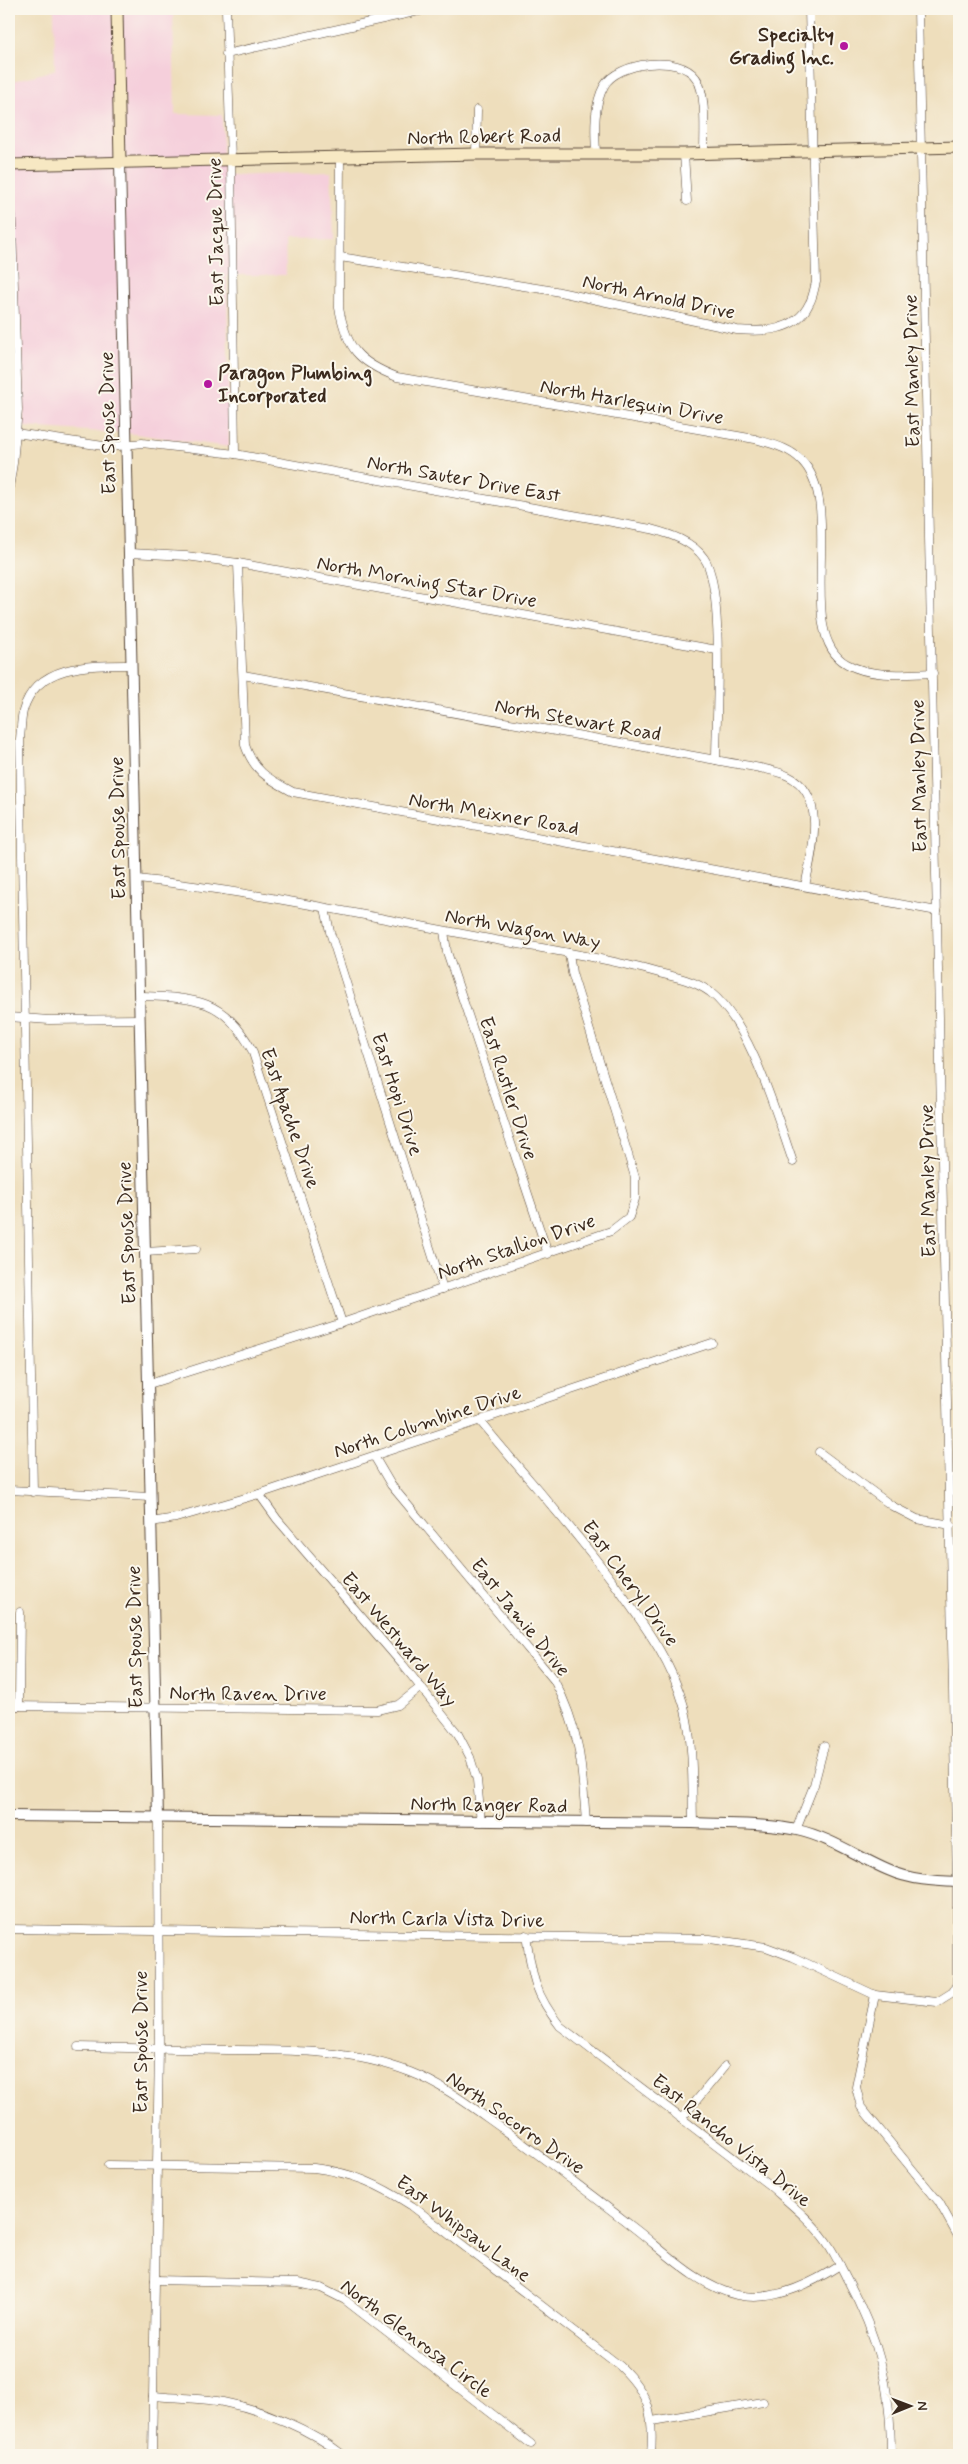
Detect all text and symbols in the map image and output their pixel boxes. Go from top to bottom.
place label: Specialty Grading Inc. [729,22,834,74]
marker: Specialty Grading Inc. [838,40,850,52]
street label: North Robert Road [407,123,561,152]
street label: East Jacque Drive [202,157,231,307]
street label: North Arnold Drive [580,268,737,327]
street label: East Manley Drive [898,294,927,448]
street label: East Spouse Drive [94,351,123,495]
place label: Paragon Plumbing Incorporated [218,360,372,410]
street label: North Harlequin Drive [538,373,726,432]
marker: Paragon Plumbing Incorporated [202,378,214,390]
street label: North Sauter Drive East [365,449,563,510]
street label: North Morning Star Drive [314,550,539,617]
street label: North Stewart Road [493,693,663,748]
street label: East Manley Drive [905,699,934,853]
street label: East Spouse Drive [104,756,133,900]
street label: North Meixner Road [407,786,581,843]
street label: North Wagon Way [443,903,603,958]
street label: East Rustler Drive [472,1013,543,1164]
street label: East Hopi Drive [364,1030,429,1159]
street label: East Apache Drive [252,1044,326,1193]
street label: East Manley Drive [914,1104,943,1258]
street label: East Spouse Drive [112,1161,143,1305]
street label: North Stallion Drive [434,1208,599,1287]
street label: North Columbine Drive [330,1379,525,1465]
street label: East Cheryl Drive [575,1515,685,1652]
street label: East Jamie Drive [464,1553,576,1683]
street label: East Spouse Drive [121,1565,150,1709]
street label: East Westward Way [334,1567,463,1713]
street label: North Raven Drive [169,1681,327,1708]
street label: North Ranger Road [410,1791,568,1821]
street label: North Carla Vista Drive [349,1904,545,1935]
street label: East Spouse Drive [128,1970,155,2114]
street label: North Socorro Drive [440,2065,590,2181]
street label: East Rancho Vista Drive [645,2068,817,2214]
street label: East Whipsaw Lane [390,2169,536,2289]
street label: North Glenrosa Circle [334,2273,498,2405]
north arrow [886,2382,936,2432]
text: N [913,2401,931,2411]

